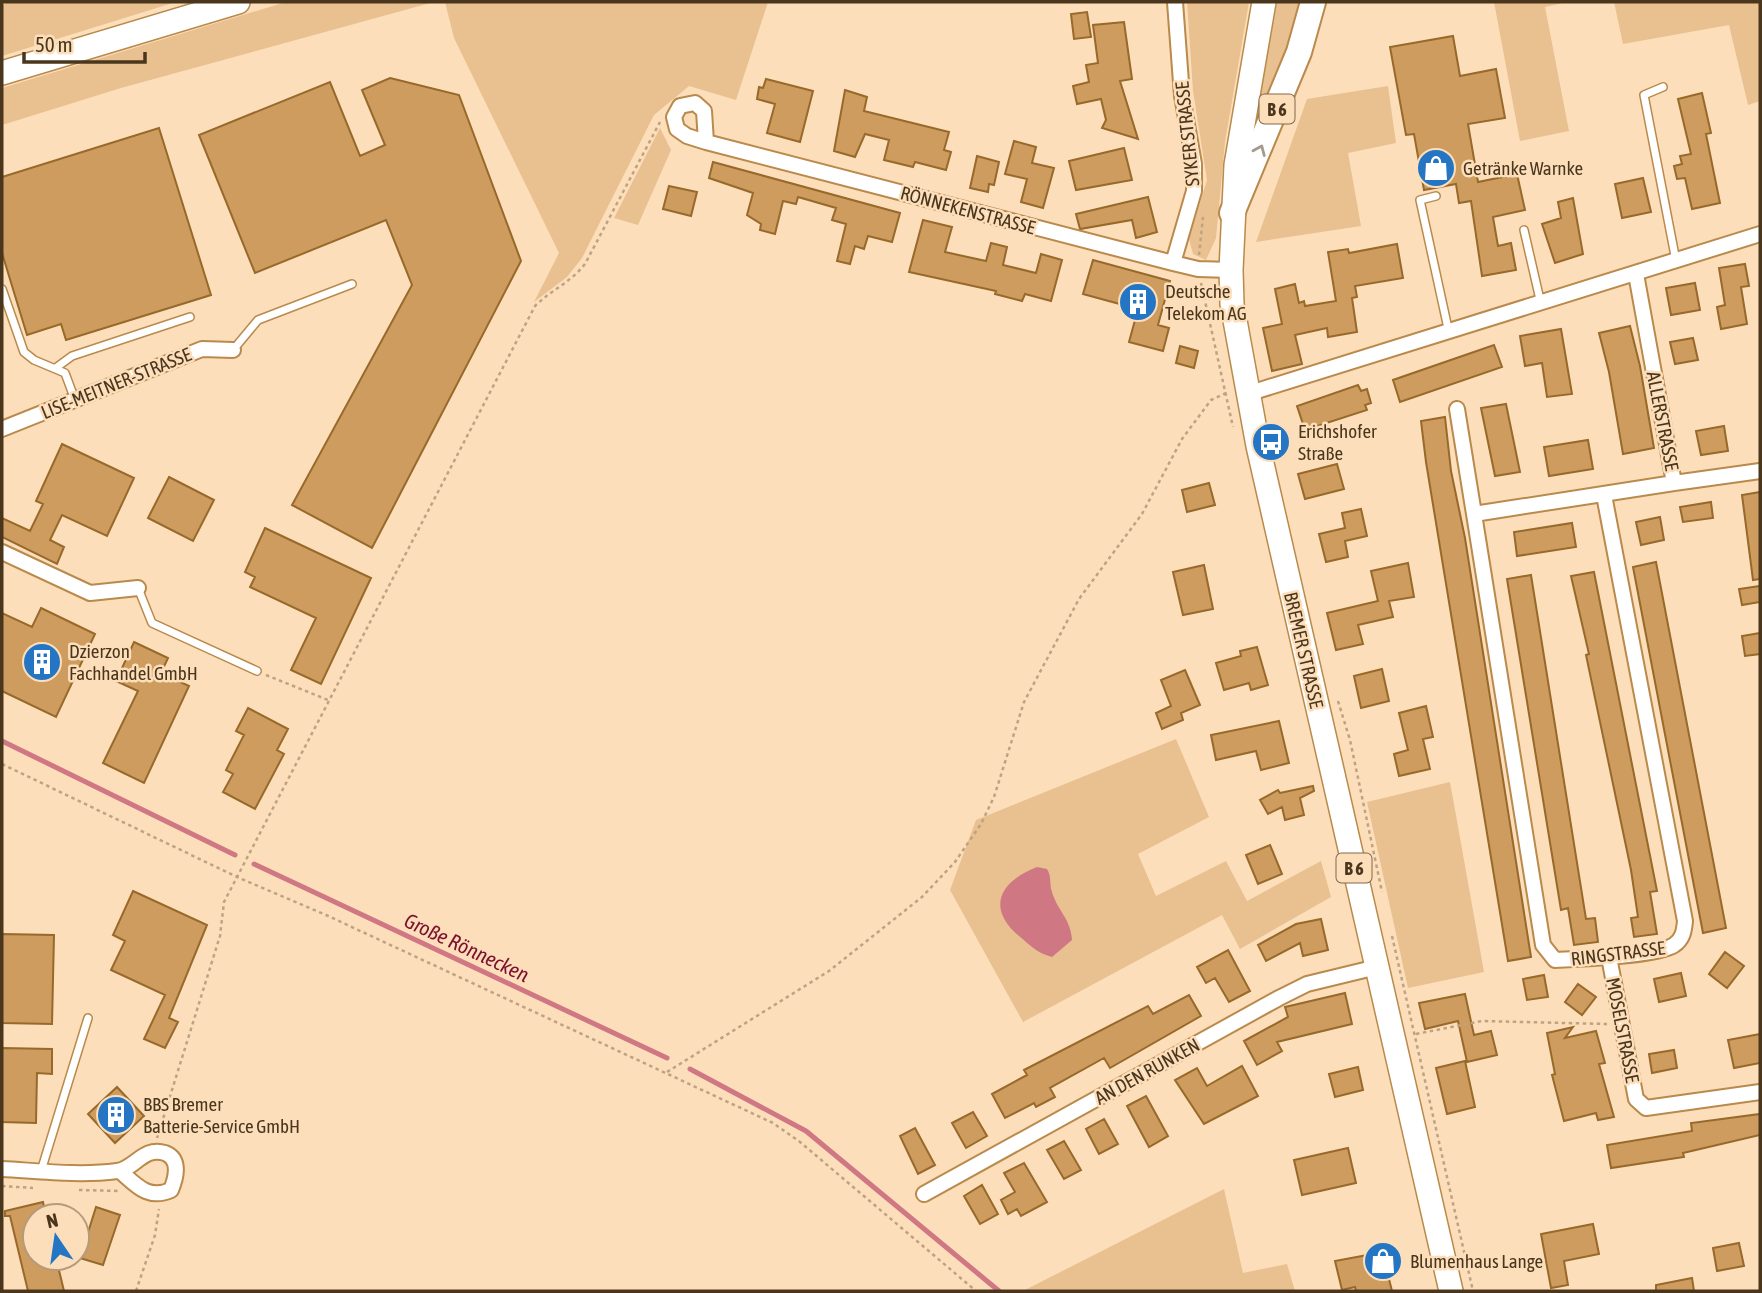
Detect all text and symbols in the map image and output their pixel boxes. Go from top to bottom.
scale bar [24,21,145,65]
text: 50 m [35,32,73,56]
street label: SYKER STRASSE [1171,81,1203,187]
road number: B 6 [1260,94,1294,124]
one-way arrow [1252,145,1266,158]
shop icon: Getränke Warnke [1415,147,1457,189]
place label: Getränke Warnke [1463,157,1583,179]
street label: RÖNNEKENSTRASSE [898,181,1038,239]
place label: Deutsche Telekom AG [1165,280,1247,324]
building icon: Deutsche Telekom AG [1117,281,1159,323]
street label: LISE-MEITNER-STRASSE [38,343,194,423]
street label: ALLERSTRASSE [1643,369,1683,473]
place label: Erichshofer Straße [1298,420,1377,464]
bus stop icon: Erichshofer Straße [1250,421,1292,463]
street label: BREMER STRASSE [1280,590,1328,710]
place label: Dzierzon Fachhandel GmbH [69,640,198,684]
building icon: Dzierzon Fachhandel GmbH [21,641,63,683]
road number: B 6 [1336,854,1372,882]
water label: Große Rönnecken [401,908,533,986]
street label: RINGSTRASSE [1570,936,1666,970]
street label: MOSELSTRASSE [1602,976,1644,1084]
street label: AN DEN RUNKEN [1091,1033,1203,1109]
place label: BBS Bremer Batterie-Service GmbH [143,1093,300,1137]
building icon: BBS Bremer Batterie-Service GmbH [95,1094,137,1136]
north arrow [21,1202,91,1272]
text: N [44,1208,60,1232]
shop icon: Blumenhaus Lange [1362,1240,1404,1282]
place label: Blumenhaus Lange [1410,1250,1543,1272]

